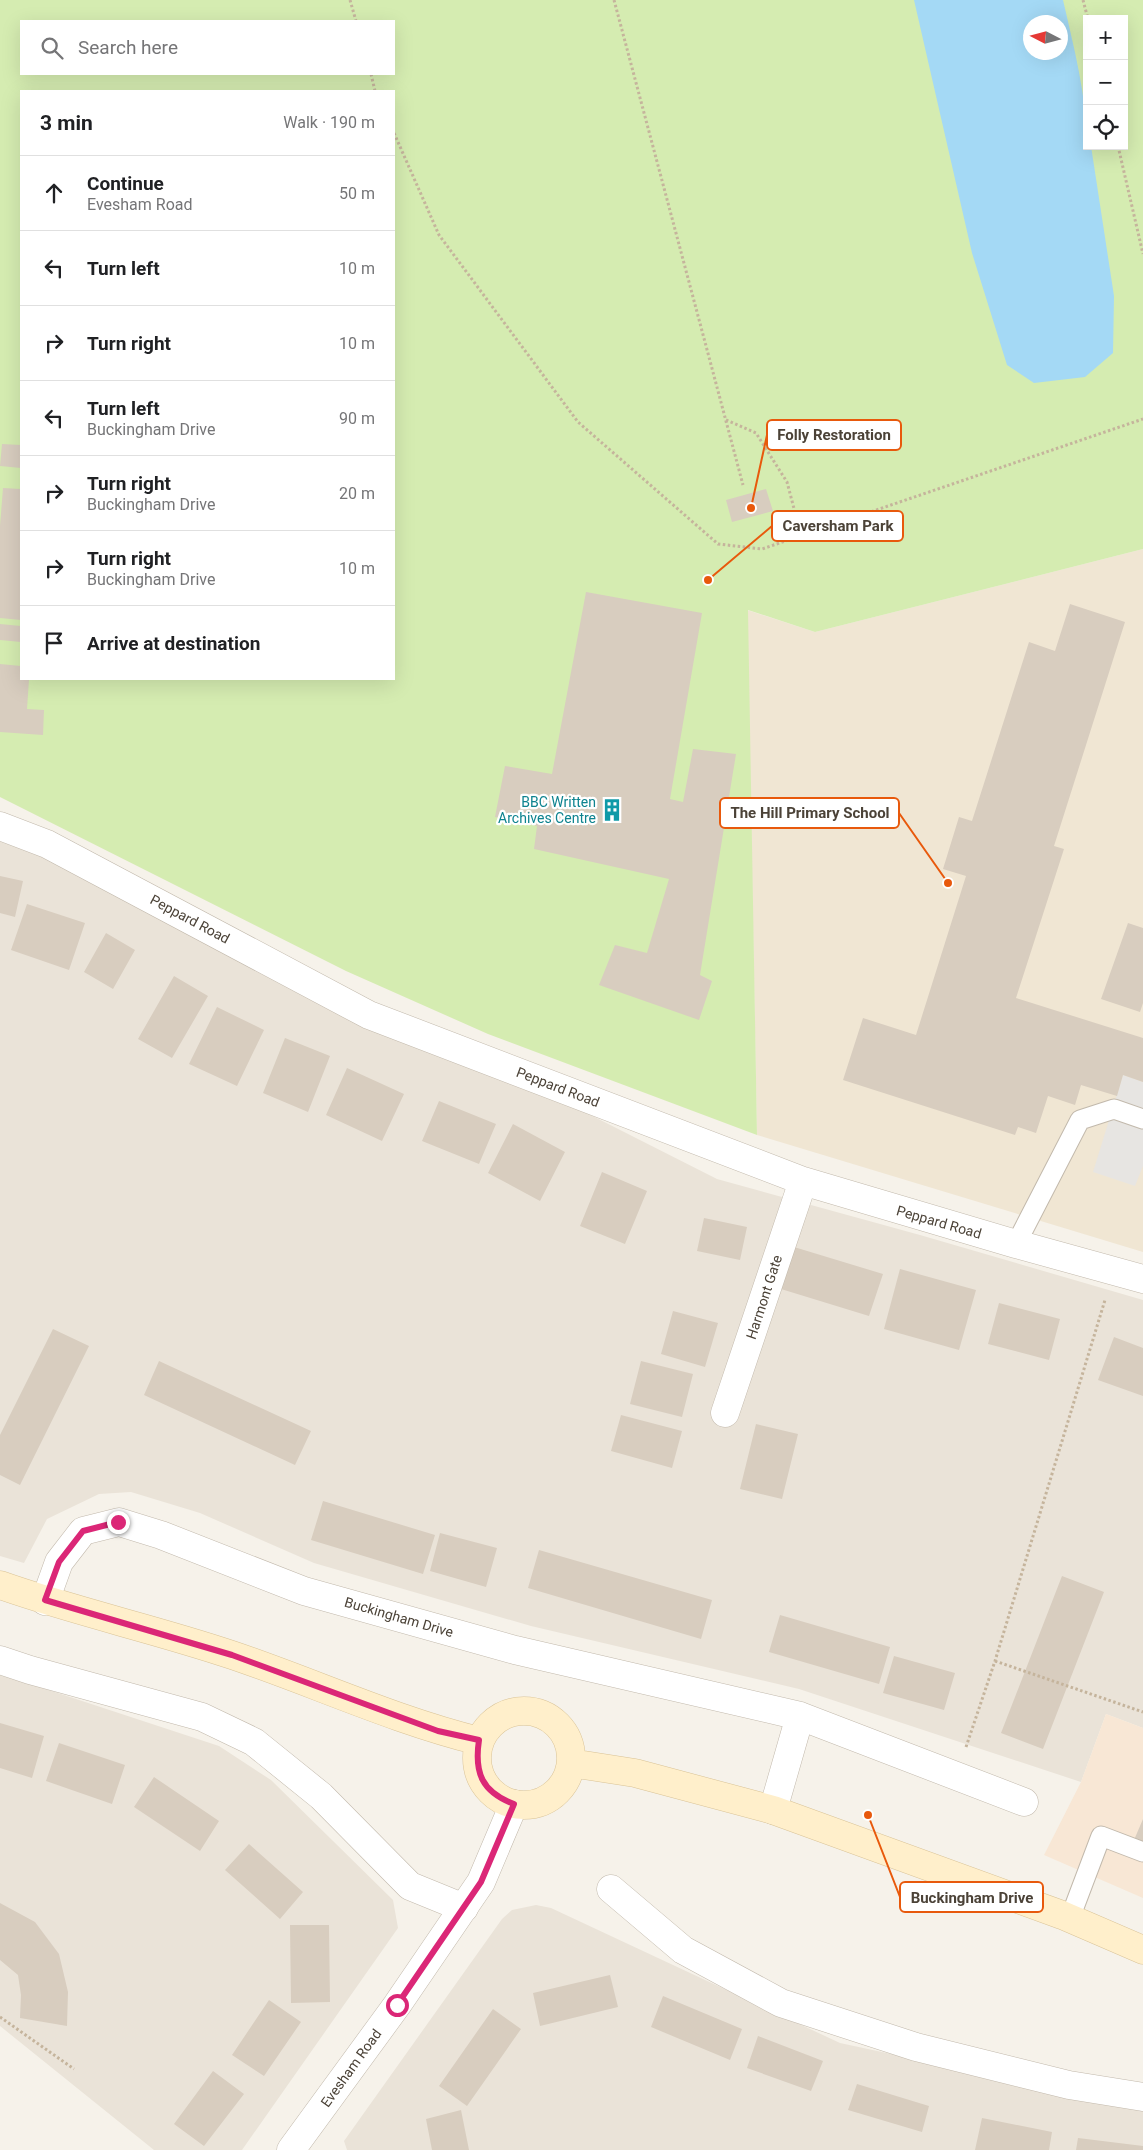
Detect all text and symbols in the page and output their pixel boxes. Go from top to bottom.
north arrow [1023,15,1068,60]
map controls [1083,15,1128,150]
button: + [1083,15,1128,60]
search box [20,20,395,75]
icon: search [38,34,66,62]
text: Search here [78,36,178,59]
button: − [1083,60,1128,105]
button: locate [1083,105,1128,150]
text: 3 min [40,111,93,135]
text: Walk · 190 m [283,113,375,132]
text: Continue [87,172,164,195]
icon: ahead [40,179,68,207]
text: 50 m [339,184,375,203]
text: Evesham Road [87,195,193,214]
icon: left [40,254,68,282]
text: Turn left [87,257,160,280]
text: 10 m [339,259,375,278]
icon: right [40,329,68,357]
text: Turn right [87,332,171,355]
text: 10 m [339,334,375,353]
text: Turn left [87,397,160,420]
icon: left [40,404,68,432]
text: 90 m [339,409,375,428]
text: Buckingham Drive [87,420,215,439]
callout: Folly Restoration [767,420,901,450]
text: Folly Restoration [777,426,891,444]
text: Turn right [87,472,171,495]
icon: right [40,479,68,507]
text: 20 m [339,484,375,503]
text: Buckingham Drive [87,495,215,514]
callout: Caversham Park [772,511,903,541]
text: Caversham Park [783,517,894,535]
text: Turn right [87,547,171,570]
icon: right [40,554,68,582]
text: 10 m [339,559,375,578]
text: Buckingham Drive [87,570,215,589]
icon: arrive [40,629,68,657]
text: Arrive at destination [87,632,260,655]
place label: BBC Written Archives Centre [498,794,596,826]
building icon: BBC Written Archives Centre [599,797,625,823]
callout: The Hill Primary School [720,798,899,828]
text: The Hill Primary School [730,804,890,822]
street label: Peppard Road [148,891,232,947]
street label: Peppard Road [514,1064,602,1110]
street label: Peppard Road [895,1202,983,1242]
street label: Harmont Gate [743,1253,785,1341]
route end [107,1511,130,1534]
street label: Buckingham Drive [343,1594,455,1640]
callout: Buckingham Drive [900,1882,1043,1912]
text: Buckingham Drive [911,1889,1033,1907]
route start [386,1994,409,2017]
street label: Evesham Road [317,2026,385,2110]

